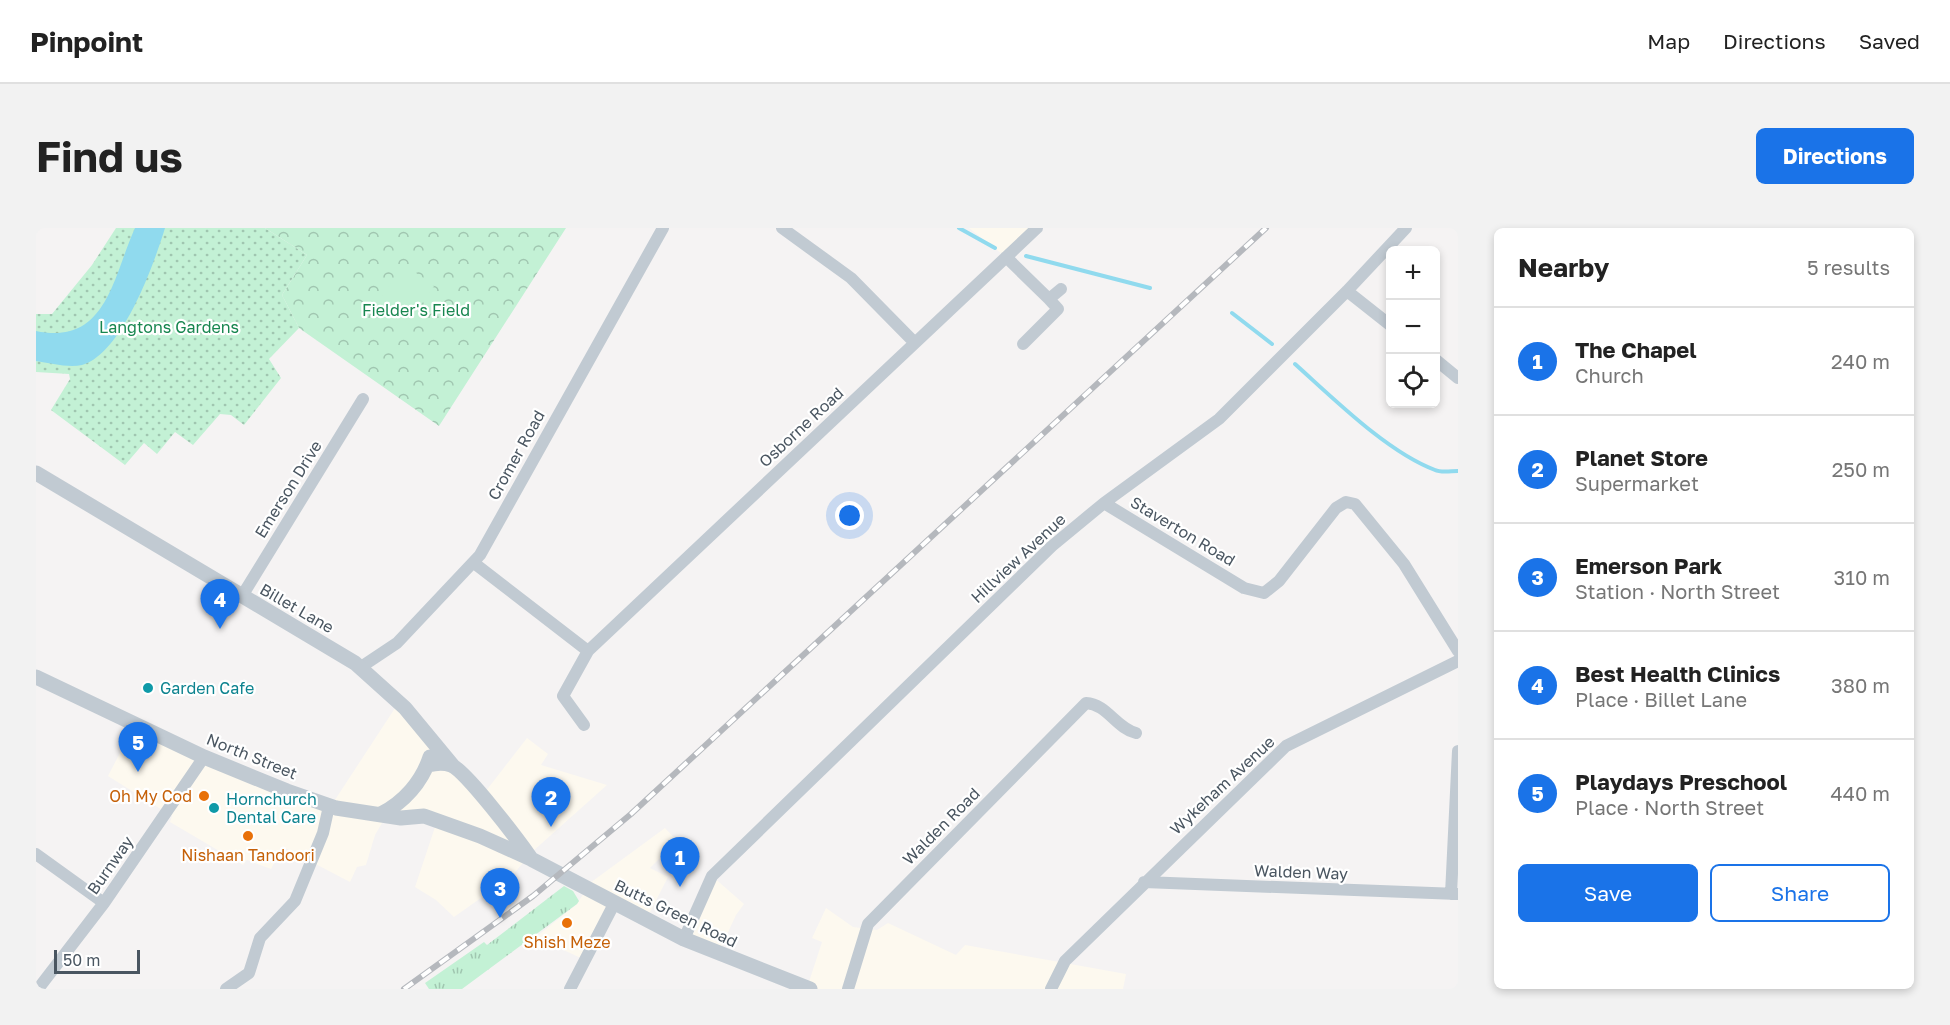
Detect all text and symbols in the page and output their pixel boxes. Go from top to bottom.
text: Pinpoint [30,25,143,58]
text: Map [1647,28,1690,54]
text: Directions [1723,28,1826,54]
text: Saved [1859,28,1920,54]
button: Directions [1756,128,1914,184]
text: Find us [36,131,183,181]
map controls [1386,246,1440,408]
button: + [1386,246,1440,300]
text: Nearby [1518,252,1609,283]
text: 5 results [1807,255,1890,279]
park label: Fielder's Field [362,300,470,320]
button: − [1386,300,1440,354]
park label: Langtons Gardens [99,317,239,337]
text: The Chapel [1575,336,1697,363]
text: 1 [1532,349,1543,373]
text: 240 m [1831,349,1890,373]
button: locate [1386,354,1440,408]
text: Church [1575,363,1644,387]
street label: Osborne Road [755,383,847,471]
street label: Cromer Road [483,407,549,503]
street label: Emerson Drive [250,437,326,541]
text: Planet Store [1575,444,1708,471]
text: 2 [1531,457,1544,481]
text: 250 m [1832,457,1890,481]
text: Supermarket [1575,471,1699,495]
street label: Staverton Road [1127,492,1239,570]
your location [835,501,864,530]
street label: Hillview Avenue [966,509,1070,607]
text: Emerson Park [1575,552,1722,579]
text: 3 [1531,565,1544,589]
text: 310 m [1834,565,1890,589]
street label: Billet Lane [256,579,338,637]
text: Station · North Street [1575,579,1780,603]
pin: 4 [200,580,240,629]
text: Best Health Clinics [1575,660,1780,687]
text: 4 [1531,673,1544,697]
text: 380 m [1831,673,1890,697]
place label: Garden Cafe [160,678,254,698]
marker: Garden Cafe [141,681,155,695]
text: Place · Billet Lane [1575,687,1747,711]
pin: 5 [118,722,158,772]
street label: North Street [204,729,300,783]
street label: Wykeham Avenue [1166,731,1278,839]
text: Playdays Preschool [1575,768,1787,795]
pin: 2 [532,778,570,827]
text: 5 [1531,781,1544,805]
text: 440 m [1831,781,1890,805]
street label: Walden Road [898,783,984,869]
place label: Oh My Cod [109,786,192,806]
marker: Oh My Cod [197,789,211,803]
place label: Hornchurch Dental Care [226,789,317,827]
text: Place · North Street [1575,795,1764,819]
marker: Hornchurch Dental Care [207,801,221,815]
marker: Nishaan Tandoori [241,829,255,843]
street label: Burnway [83,832,137,898]
pin: 1 [660,838,700,887]
place label: Nishaan Tandoori [181,845,315,865]
street label: Walden Way [1254,860,1348,884]
button: Save [1518,864,1698,922]
button: Share [1710,864,1890,922]
pin: 3 [480,868,520,918]
street label: Butts Green Road [611,875,741,951]
marker: Shish Meze [560,916,574,930]
place label: Shish Meze [523,932,611,952]
scale bar [54,947,140,974]
text: 50 m [63,950,100,970]

